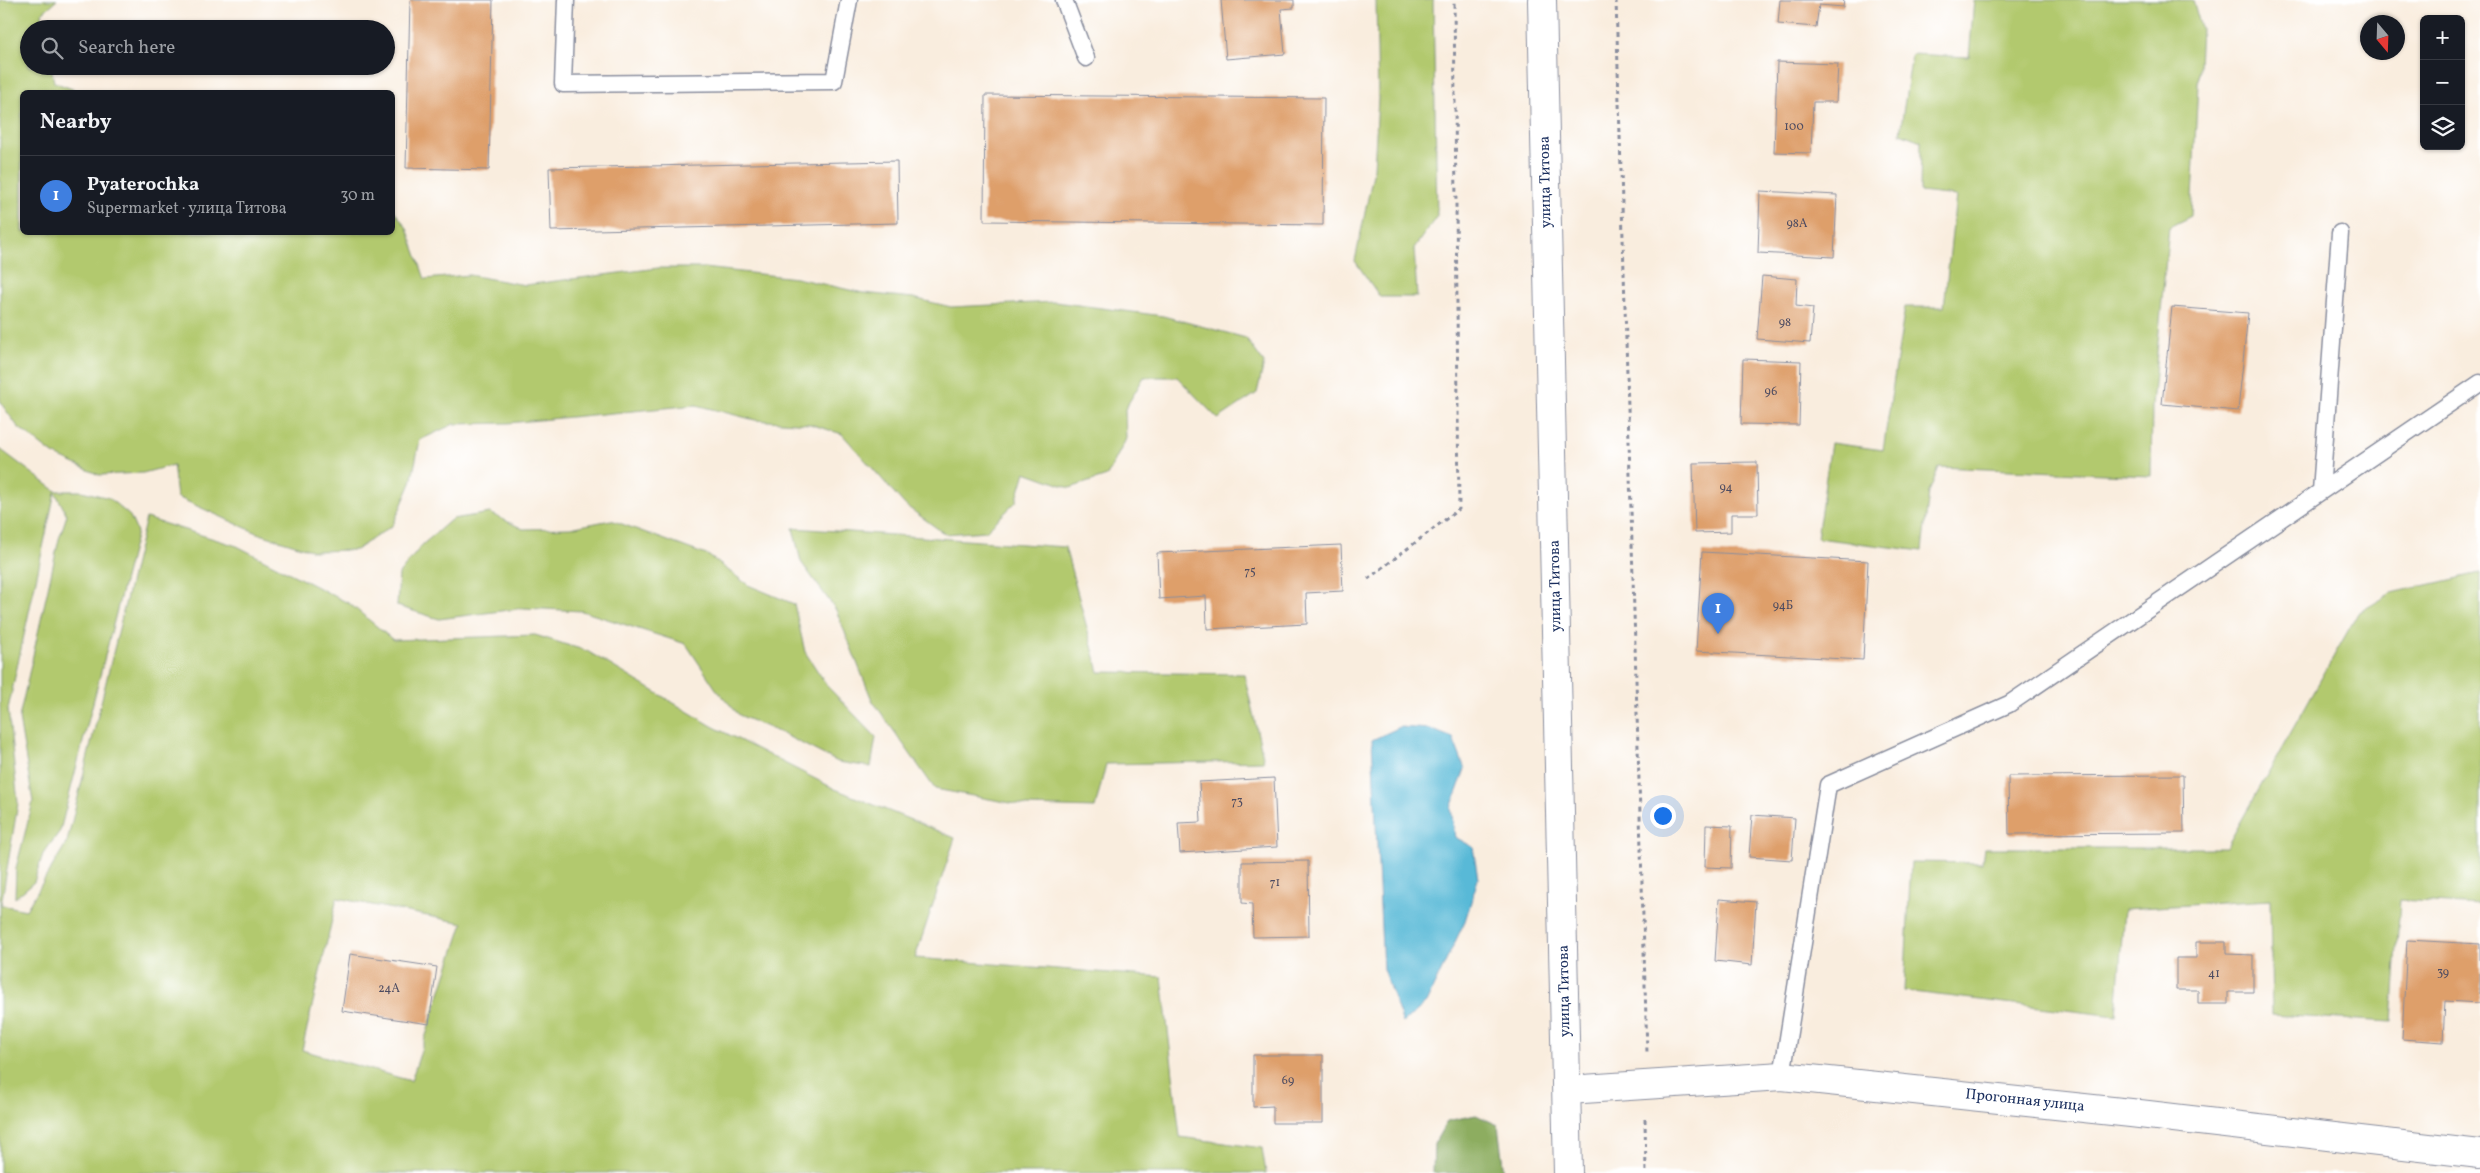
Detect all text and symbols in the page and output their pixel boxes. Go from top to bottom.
north arrow [2360,15,2405,60]
map controls [2420,15,2465,150]
button: + [2420,15,2465,60]
search box [20,20,395,75]
icon: search [38,34,66,62]
text: Search here [78,35,175,61]
button: − [2420,60,2465,105]
button: layers [2420,105,2465,150]
text: Nearby [40,108,111,137]
house number: 100 [1784,119,1804,135]
street label: улица Титова [1535,136,1557,228]
text: Pyaterochka [87,172,199,198]
text: 1 [53,185,59,207]
text: 30 m [340,185,375,207]
text: Supermarket · улица Титова [87,198,287,220]
house number: 98А [1787,216,1808,232]
house number: 98 [1779,315,1791,331]
house number: 96 [1765,384,1777,400]
house number: 94 [1719,480,1733,496]
street label: улица Титова [1545,540,1567,632]
house number: 75 [1244,564,1256,580]
pin: 1 [1702,593,1734,634]
house number: 94Б [1773,598,1793,614]
house number: 73 [1231,794,1243,810]
your location [1650,803,1676,829]
house number: 71 [1270,875,1280,891]
street label: улица Титова [1554,945,1576,1037]
house number: 39 [2437,965,2449,981]
house number: 41 [2208,966,2220,982]
house number: 24А [378,981,400,997]
house number: 69 [1282,1073,1294,1089]
street label: Прогонная улица [1964,1084,2086,1118]

